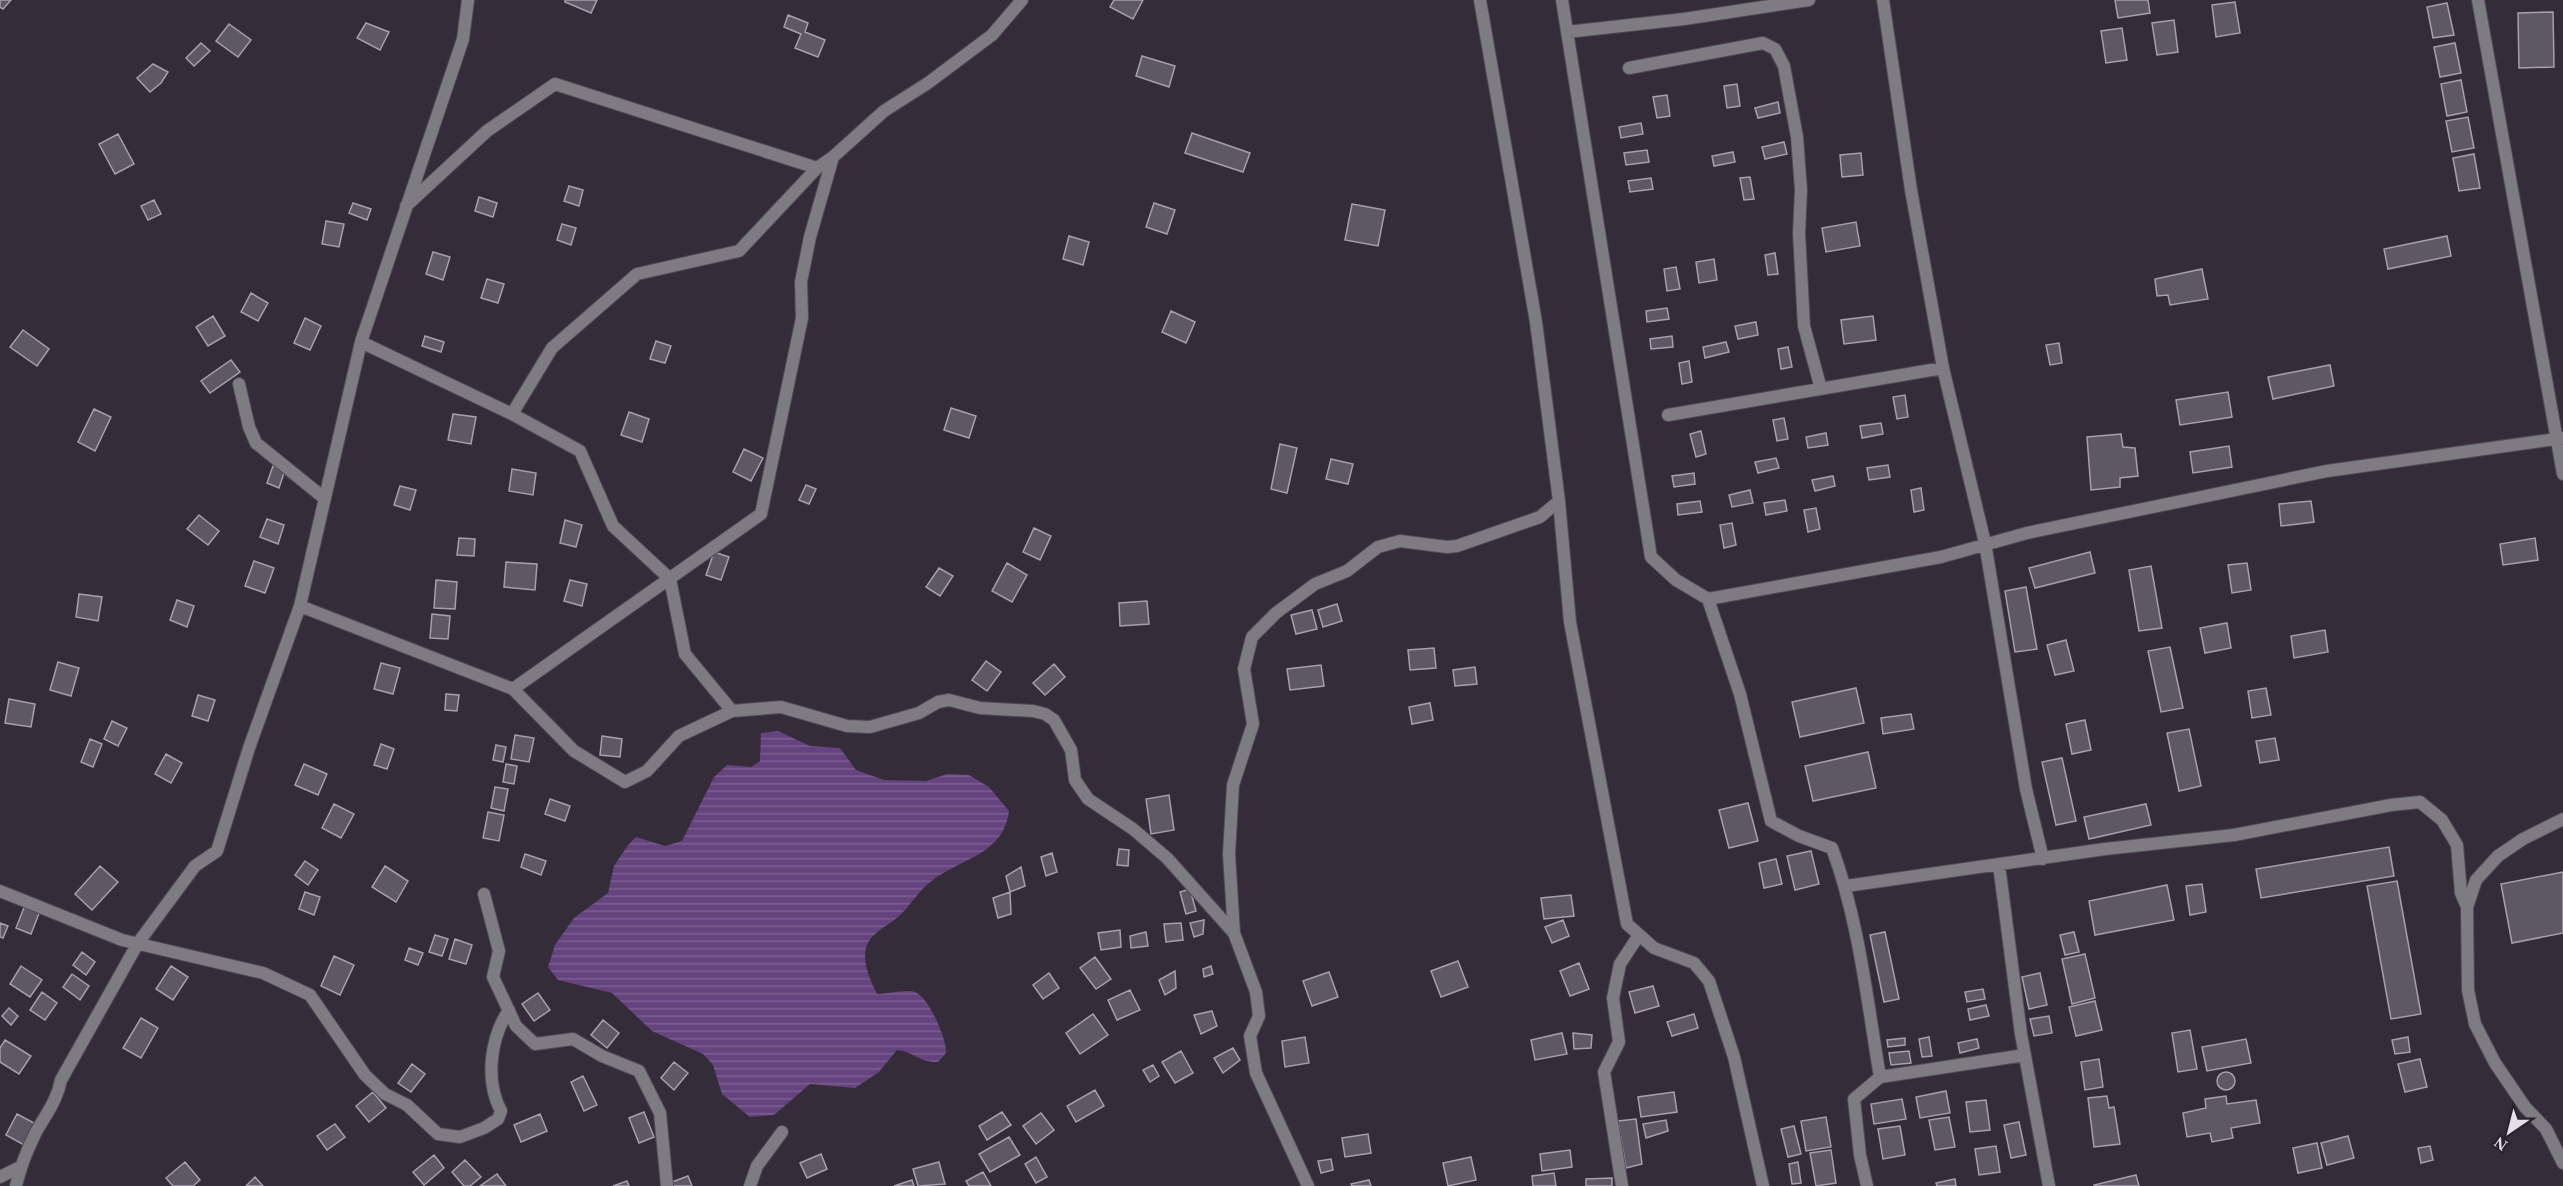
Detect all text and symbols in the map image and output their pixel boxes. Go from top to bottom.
north arrow [2479,1102,2539,1162]
text: N [2491,1133,2510,1154]

